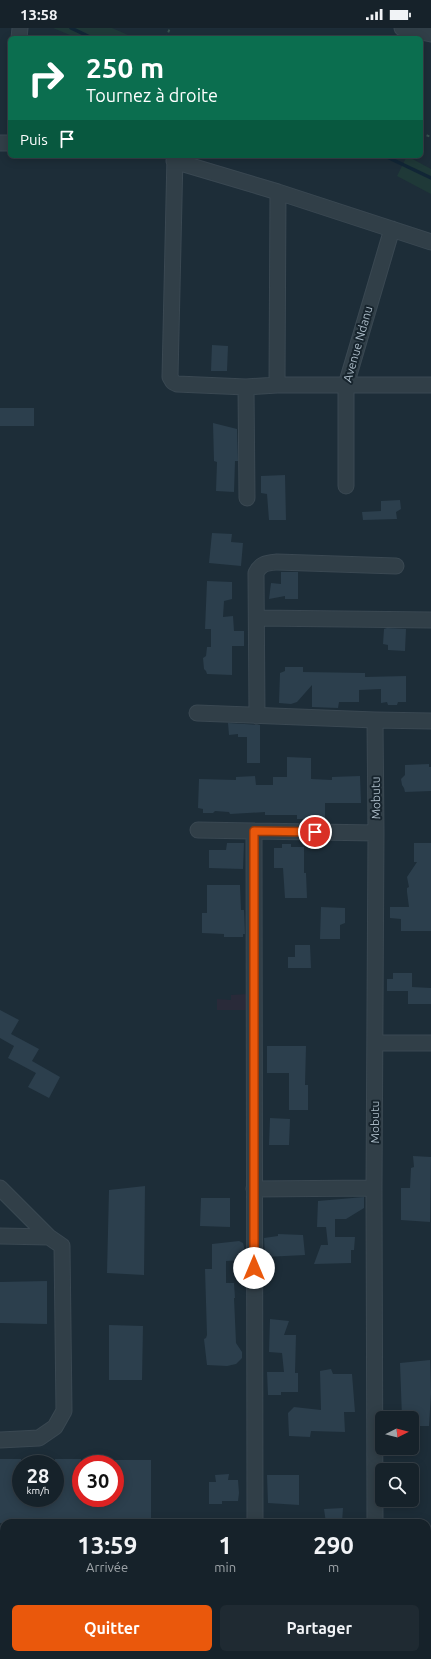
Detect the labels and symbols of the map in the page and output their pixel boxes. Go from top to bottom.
street label: Avenue Ndanu [340,304,375,383]
street label: Mobutu [369,776,382,820]
pin [298,815,332,849]
street label: Mobutu [368,1101,381,1143]
position arrow [233,1247,275,1289]
north arrow [375,1411,419,1455]
speed limit sign: 30 [72,1455,124,1507]

